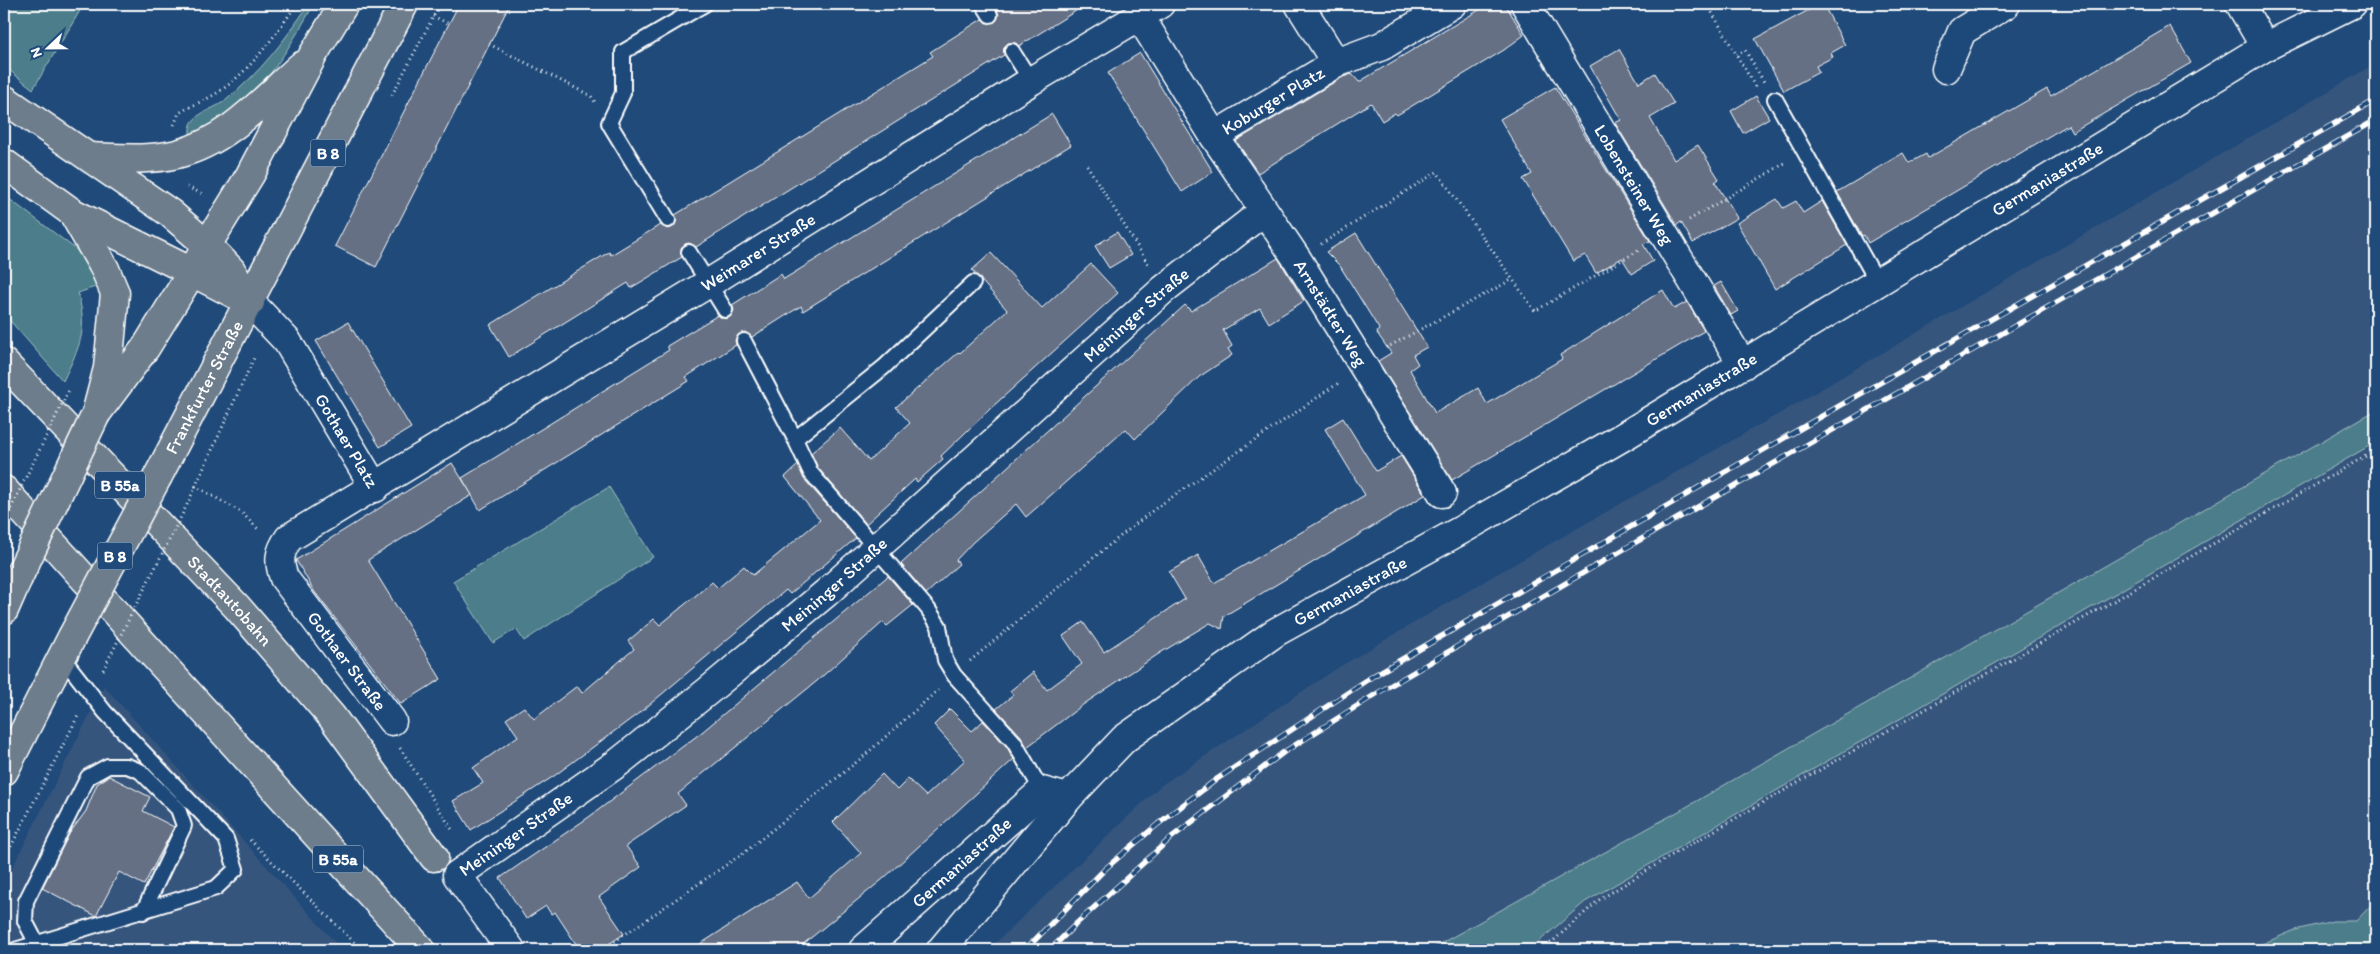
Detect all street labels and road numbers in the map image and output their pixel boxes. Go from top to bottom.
street label: Koburger Platz [1218,61,1329,140]
street label: Lobensteiner Weg [1589,120,1679,249]
street label: Germaniastraße [1988,137,2107,221]
road number: B 8 [310,140,346,167]
street label: Weimarer Straße [697,208,820,296]
street label: Arnstädter Weg [1289,255,1372,371]
street label: Meininger Straße [1079,263,1194,367]
street label: Frankfurter Straße [160,317,248,458]
street label: Germaniastraße [1642,347,1761,431]
street label: Gothaer Platz [310,390,384,492]
road number: B 55a [95,472,145,498]
street label: Meininger Straße [777,532,892,637]
road number: B 8 [98,542,132,570]
street label: Stadtautobahn [183,551,277,651]
street label: Germaniastraße [1290,551,1411,631]
street label: Gothaer Straße [302,607,392,715]
street label: Meininger Straße [455,787,577,881]
street label: Germaniastraße [907,812,1016,912]
road number: B 55a [313,846,363,872]

